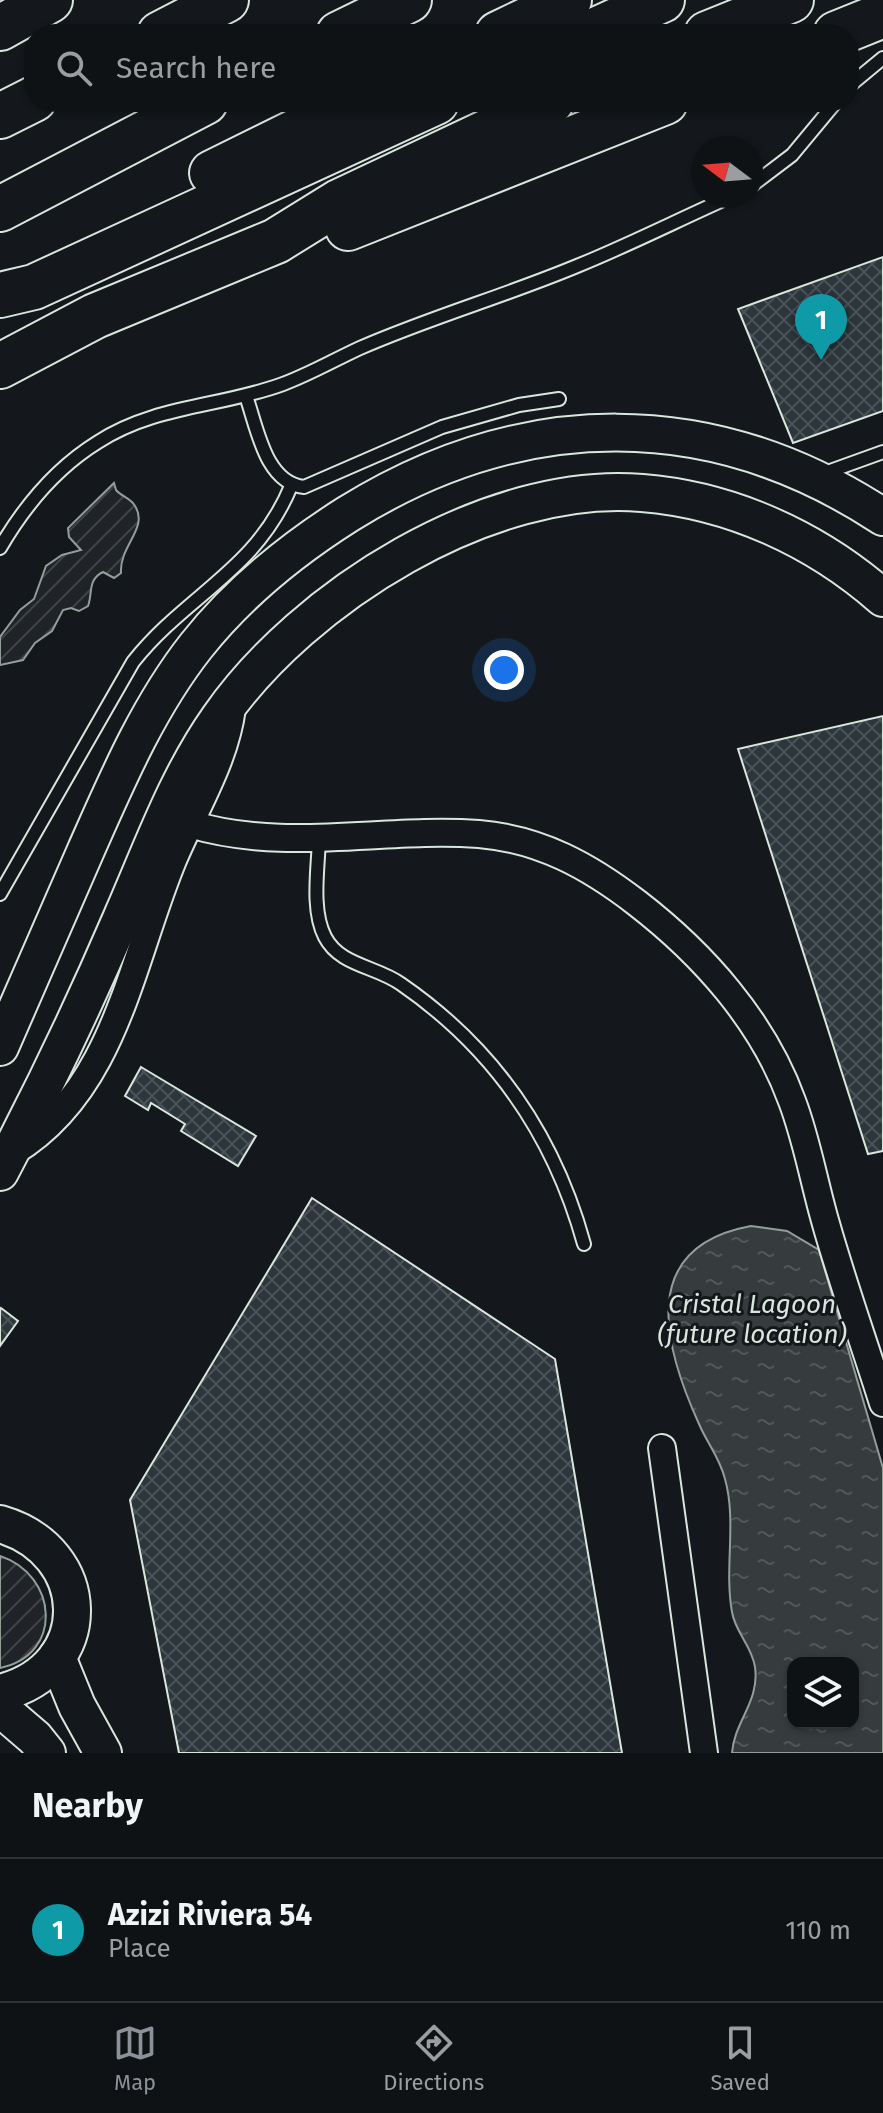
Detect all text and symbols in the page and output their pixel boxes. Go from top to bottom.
search box [24,24,859,112]
icon: search [52,46,96,90]
text: Search here [116,50,276,86]
north arrow [691,136,763,208]
pin: 1 [795,294,847,360]
your location [484,650,524,690]
water label: Cristal Lagoon (future location) [657,1289,847,1350]
map controls [787,1657,859,1729]
button: layers [787,1657,859,1729]
text: Nearby [32,1785,143,1826]
text: Azizi Riviera 54 [108,1897,312,1933]
text: 1 [52,1915,64,1946]
text: 110 m [785,1915,851,1946]
text: Place [108,1933,171,1964]
tab: Map [113,2021,157,2096]
tab: Directions [383,2021,484,2096]
tab: Saved [710,2021,770,2096]

